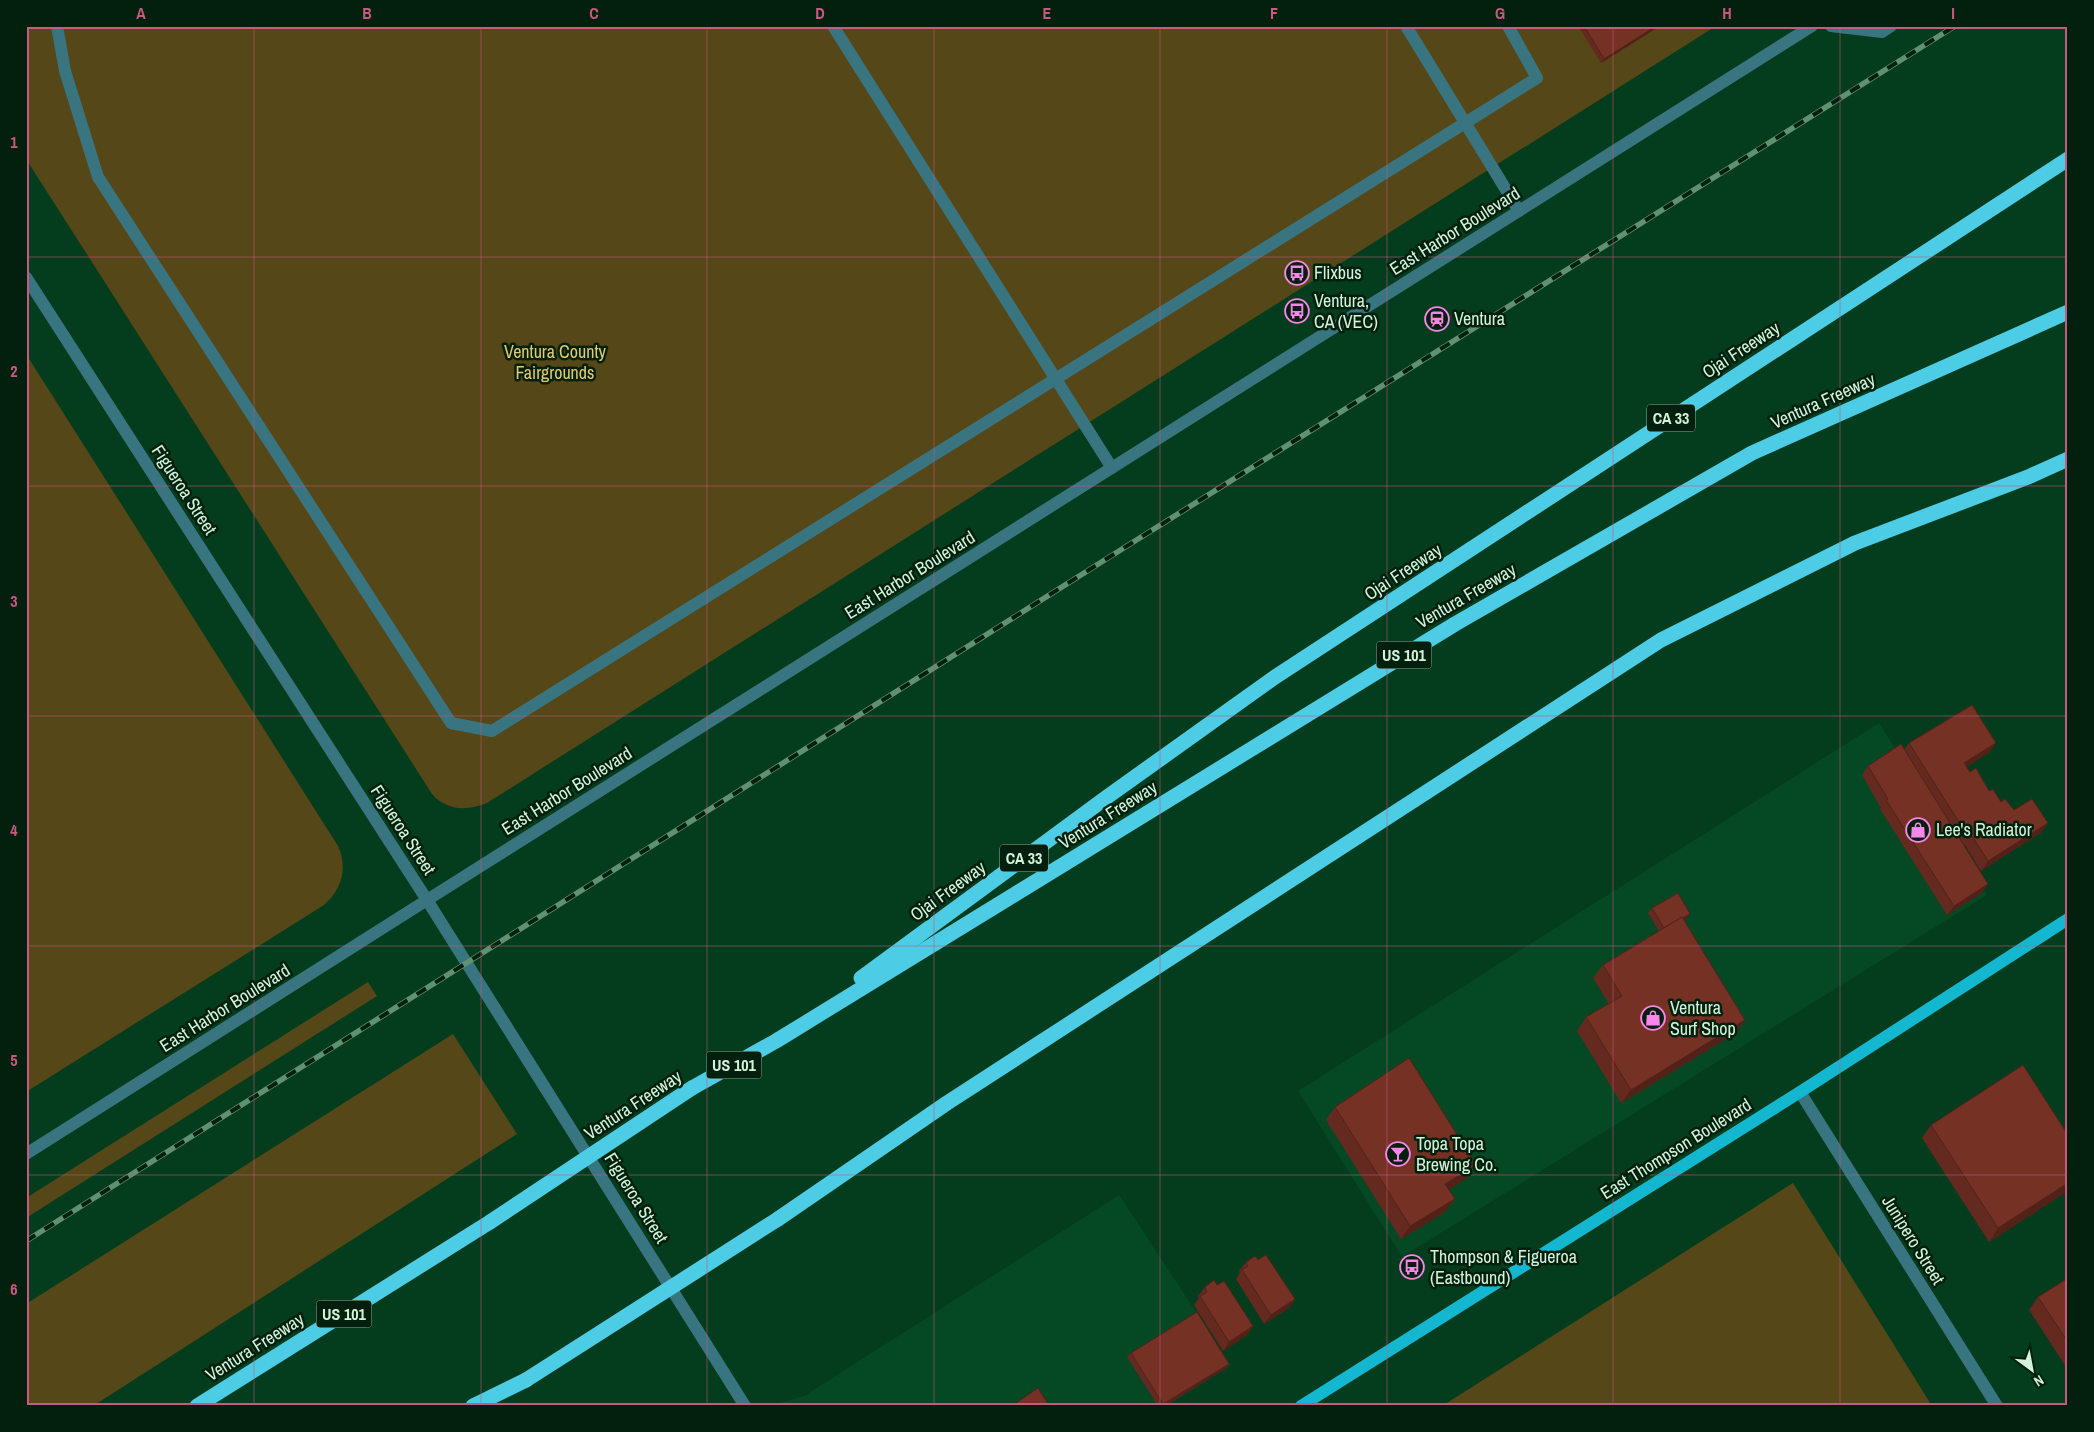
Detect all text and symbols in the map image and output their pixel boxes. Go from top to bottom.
text: A [136,2,146,24]
text: B [362,2,372,24]
text: C [589,2,599,24]
text: D [815,2,825,24]
text: E [1043,2,1052,24]
text: F [1270,2,1278,24]
text: G [1495,2,1505,24]
text: H [1722,2,1732,24]
text: I [1951,2,1955,24]
text: 1 [10,131,18,153]
street label: East Harbor Boulevard [1385,180,1525,281]
bus stop icon: Flixbus [1284,260,1310,286]
place label: Flixbus [1314,260,1362,285]
place label: Ventura, CA (VEC) [1314,288,1378,334]
bus stop icon: Ventura, CA (VEC) [1284,298,1310,324]
station icon: Ventura [1424,306,1450,332]
place label: Ventura [1454,306,1505,331]
street label: Ojai Freeway [1697,315,1785,384]
park label: Ventura County Fairgrounds [504,339,606,385]
text: 2 [10,360,18,382]
street label: Ventura Freeway [1767,366,1879,435]
road number: CA 33 [1647,404,1695,432]
street label: Figueroa Street [146,440,223,540]
street label: East Harbor Boulevard [840,524,980,625]
street label: Ojai Freeway [1359,537,1447,606]
street label: Ventura Freeway [1411,557,1521,634]
text: 3 [10,590,18,612]
road number: US 101 [1376,642,1432,668]
street label: East Harbor Boulevard [497,740,637,841]
street label: Ventura Freeway [1054,774,1162,855]
street label: Figueroa Street [365,780,442,880]
shop icon: Lee's Radiator [1905,817,1931,843]
place label: Lee's Radiator [1936,817,2032,842]
text: 4 [10,819,18,841]
road number: CA 33 [1000,844,1048,871]
street label: Ojai Freeway [905,854,991,927]
street label: East Harbor Boulevard [155,957,295,1058]
place label: Ventura Surf Shop [1670,995,1736,1041]
shop icon: Ventura Surf Shop [1640,1005,1666,1031]
text: 5 [10,1049,18,1071]
road number: US 101 [706,1052,762,1078]
street label: Ventura Freeway [579,1063,687,1145]
street label: East Thompson Boulevard [1595,1092,1756,1205]
place label: Topa Topa Brewing Co. [1416,1131,1497,1177]
bar icon: Topa Topa Brewing Co. [1385,1141,1411,1167]
street label: Figueroa Street [599,1148,674,1248]
street label: Junipero Street [1876,1190,1951,1289]
place label: Thompson & Figueroa (Eastbound) [1430,1244,1577,1290]
bus stop icon: Thompson & Figueroa (Eastbound) [1399,1254,1425,1280]
text: 6 [10,1278,18,1300]
road number: US 101 [316,1300,372,1328]
street label: Ventura Freeway [201,1306,309,1387]
north arrow [2006,1344,2056,1394]
text: N [2031,1371,2047,1391]

